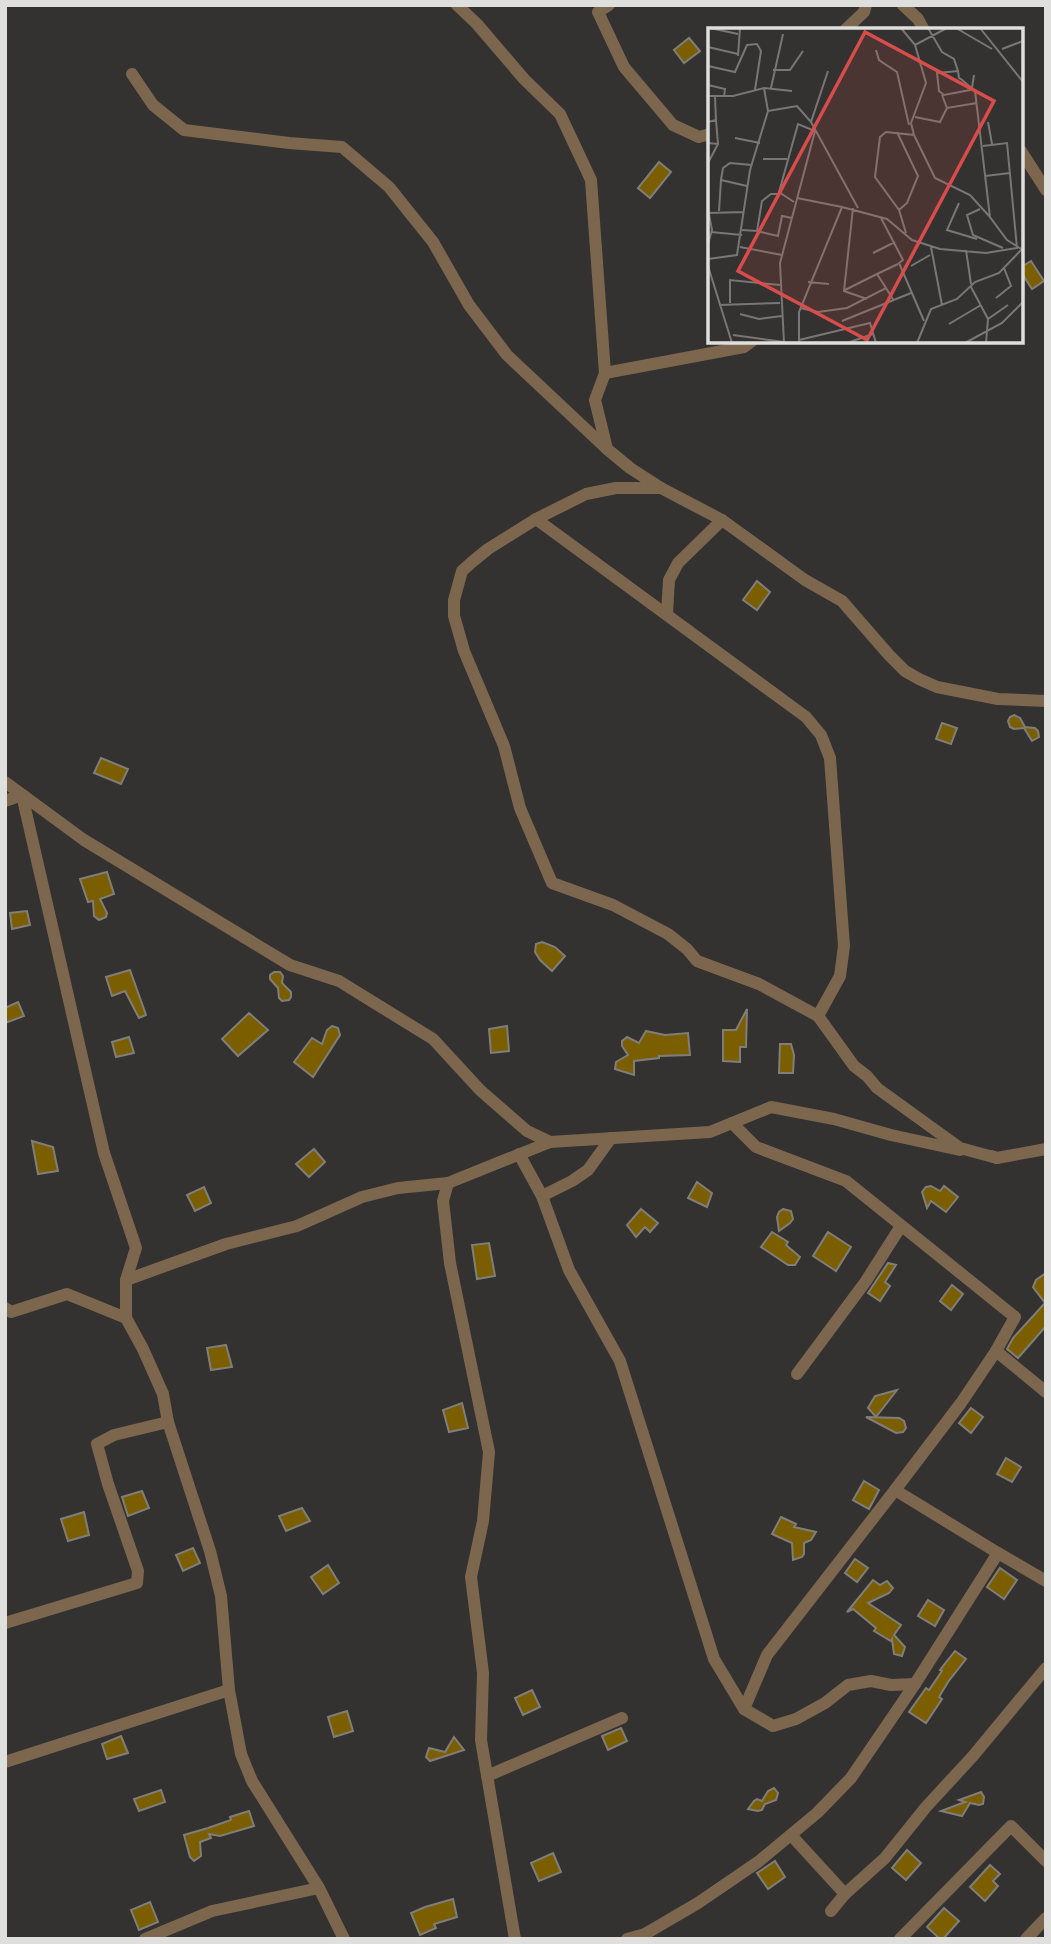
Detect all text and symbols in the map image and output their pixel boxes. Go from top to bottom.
inset map [708,28,1023,343]

